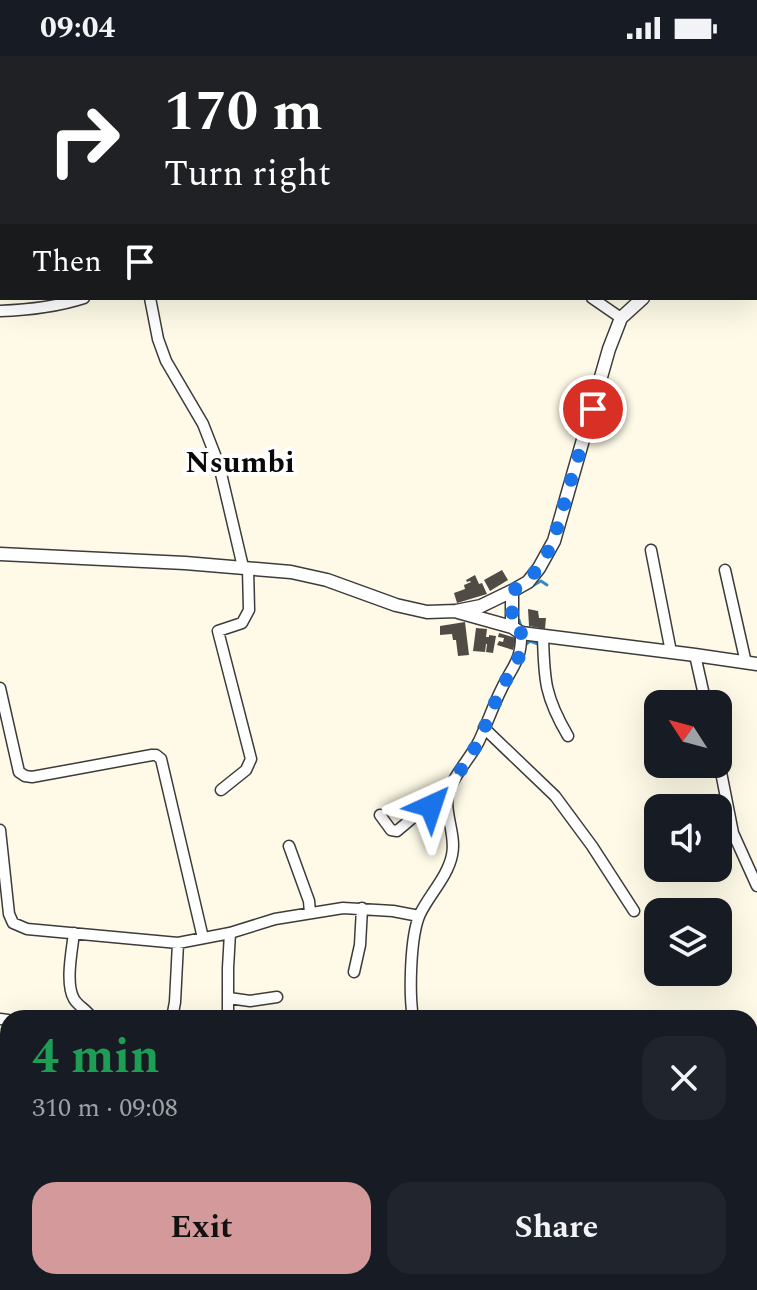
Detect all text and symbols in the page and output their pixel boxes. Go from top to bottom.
text: 09:04 [40,5,115,51]
text: 170 m [164,70,323,155]
icon: right [32,88,136,192]
text: Turn right [164,147,331,202]
text: Then [32,239,102,285]
icon: arrive [118,240,162,284]
pin [559,375,627,443]
icon: arrive [571,387,615,431]
district label: Nsumbi [185,440,295,486]
north arrow [644,690,732,778]
map controls [644,690,732,986]
position arrow [389,764,473,848]
button: sound [644,794,732,882]
button: layers [644,898,732,986]
text: 4 min [32,1021,160,1094]
button: close [642,1036,726,1120]
text: 310 m · 09:08 [32,1088,178,1128]
button: Exit [32,1182,371,1274]
button: Share [387,1182,726,1274]

